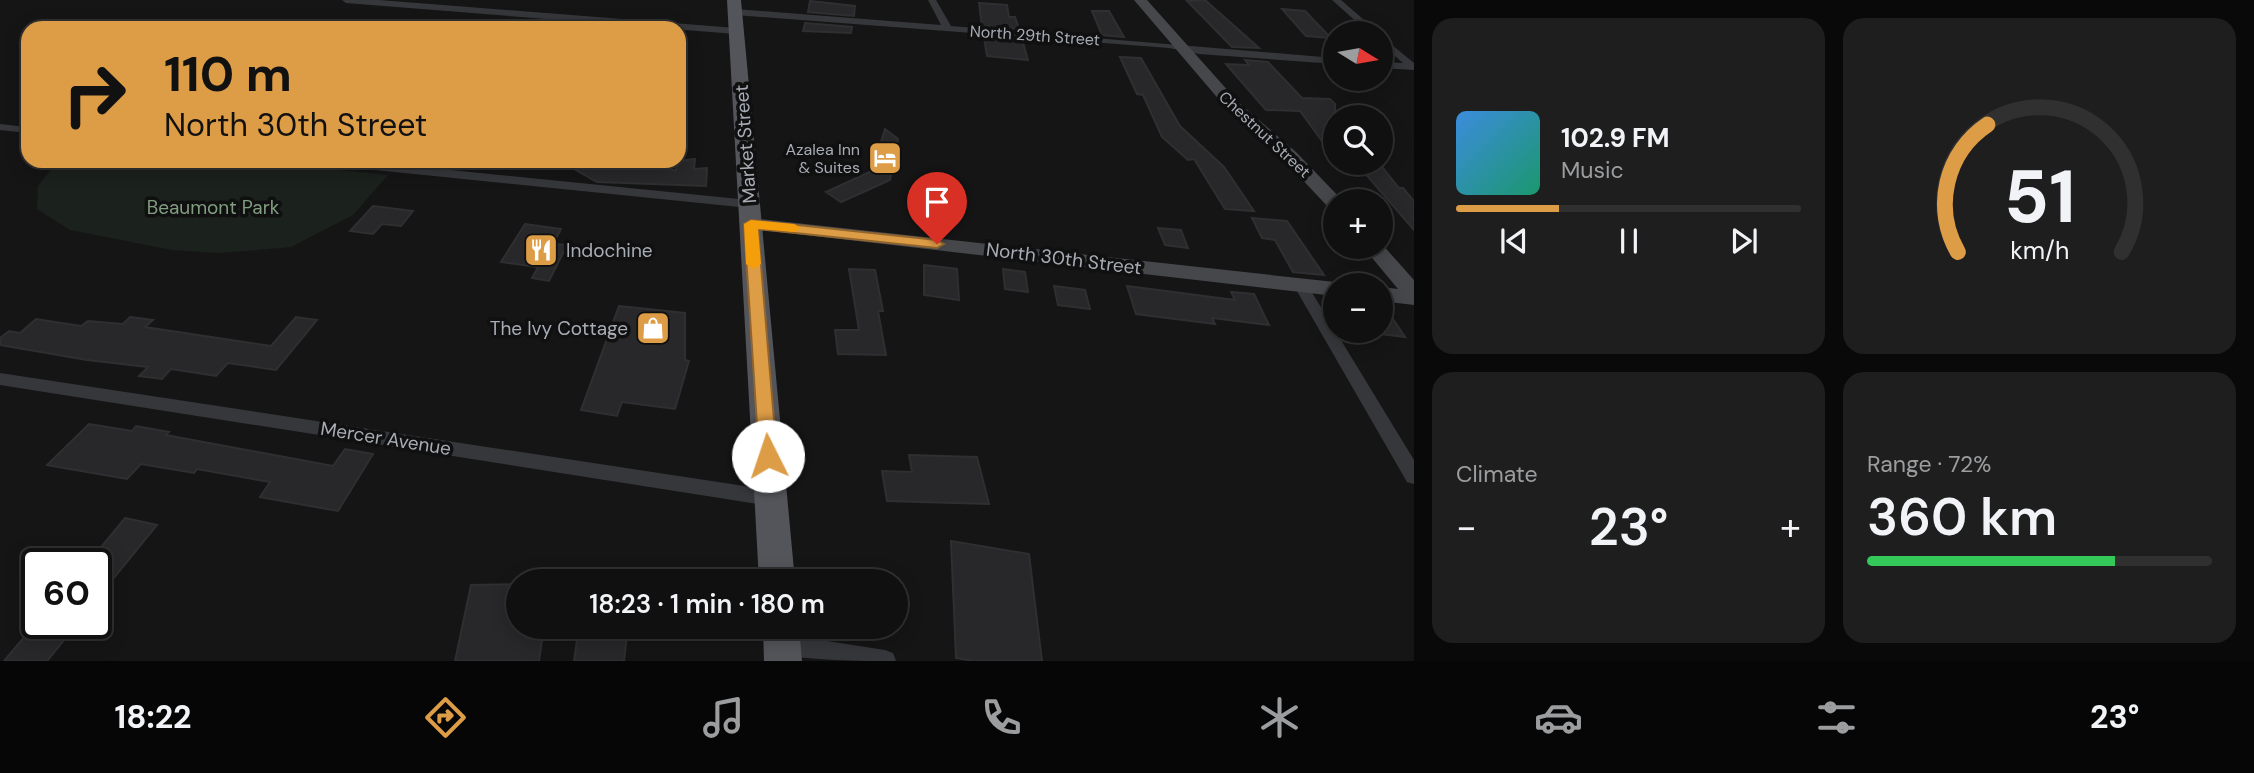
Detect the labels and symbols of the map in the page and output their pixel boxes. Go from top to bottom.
street label: North 29th Street [969,20,1101,51]
north arrow [1323,21,1393,91]
street label: Market Street [729,84,762,204]
street label: Chestnut Street [1214,86,1315,182]
place label: Azalea Inn & Suites [786,139,860,178]
hotel icon: Azalea Inn & Suites [866,139,904,177]
pin [907,172,967,244]
park label: Beaumont Park [147,195,280,220]
restaurant icon: Indochine [522,231,560,269]
street label: North 30th Street [985,237,1143,280]
place label: Indochine [566,238,653,263]
shop icon: The Ivy Cottage [634,309,672,347]
place label: The Ivy Cottage [490,316,628,341]
street label: Mercer Avenue [319,416,453,461]
position arrow [731,419,805,493]
speed limit sign: 60 [21,548,112,639]

